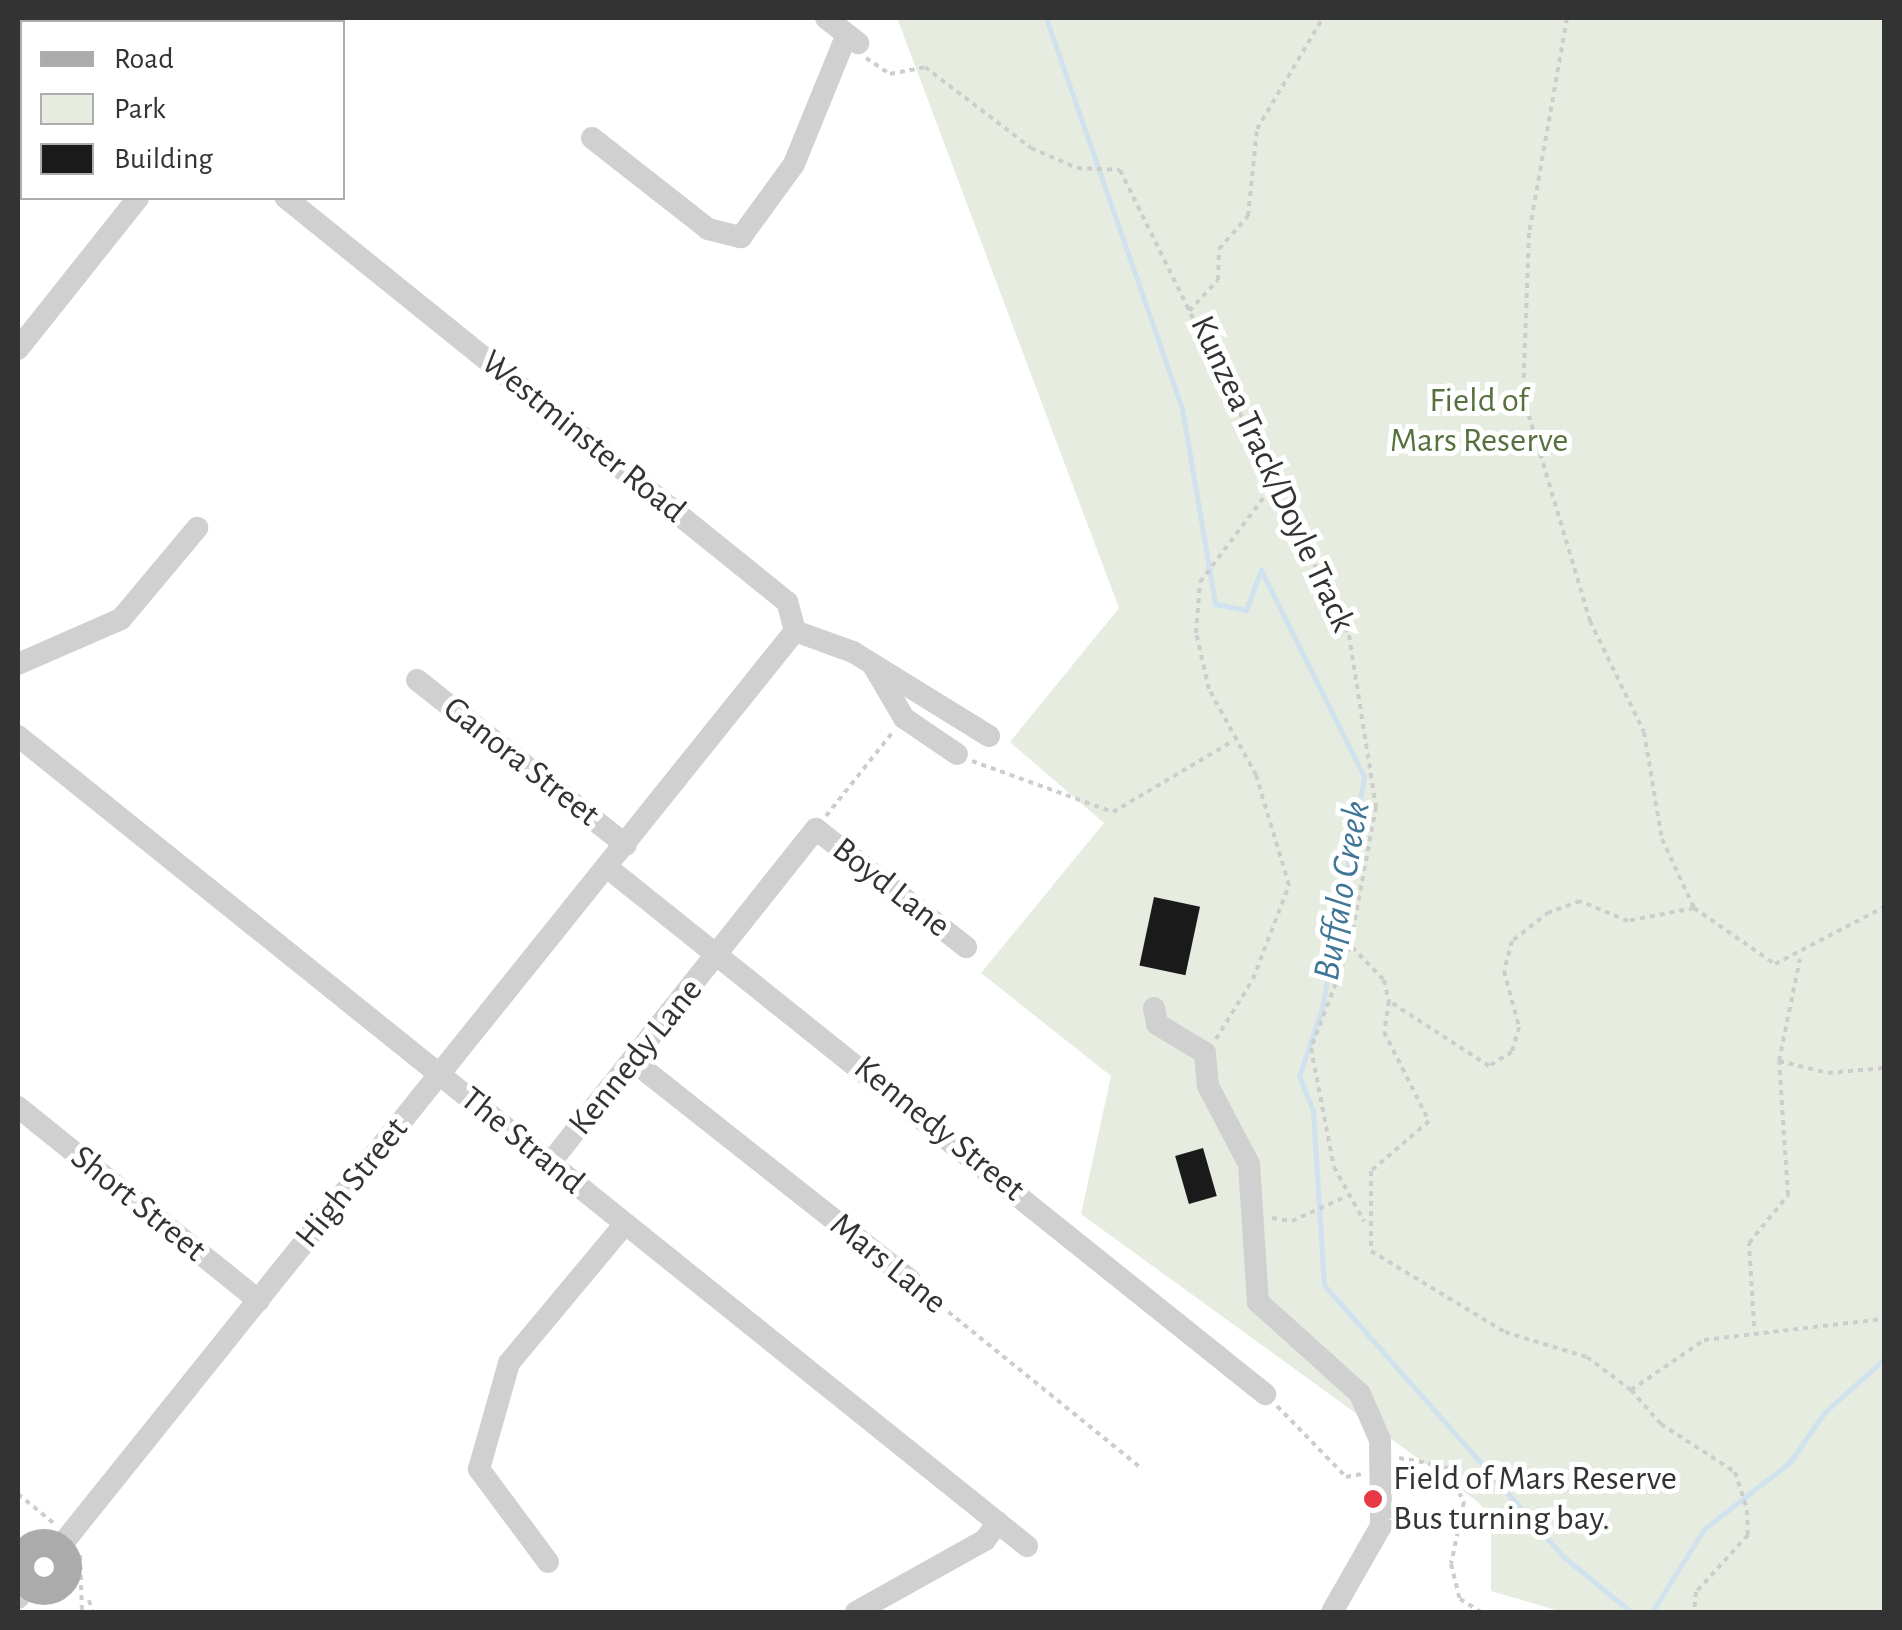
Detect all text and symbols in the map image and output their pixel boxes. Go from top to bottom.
legend [20,20,345,200]
text: Road [114,44,174,74]
text: Park [114,94,166,124]
text: Building [114,144,213,174]
street label: Kunzea Track/Doyle Track [1180,309,1364,639]
street label: Westminster Road [472,342,694,532]
park label: Field of Mars Reserve [1390,380,1568,462]
street label: Ganora Street [435,688,607,836]
water label: Buffalo Creek [1305,798,1381,984]
street label: Boyd Lane [824,829,958,947]
street label: Kennedy Lane [560,970,712,1144]
street label: Kennedy Street [845,1047,1033,1211]
street label: The Strand [451,1078,593,1204]
street label: High Street [287,1109,417,1257]
street label: Short Street [62,1137,214,1271]
street label: Mars Lane [821,1204,955,1324]
place label: Field of Mars Reserve Bus turning bay. [1393,1458,1677,1540]
marker: Field of Mars Reserve Bus turning bay. [1362,1488,1384,1510]

